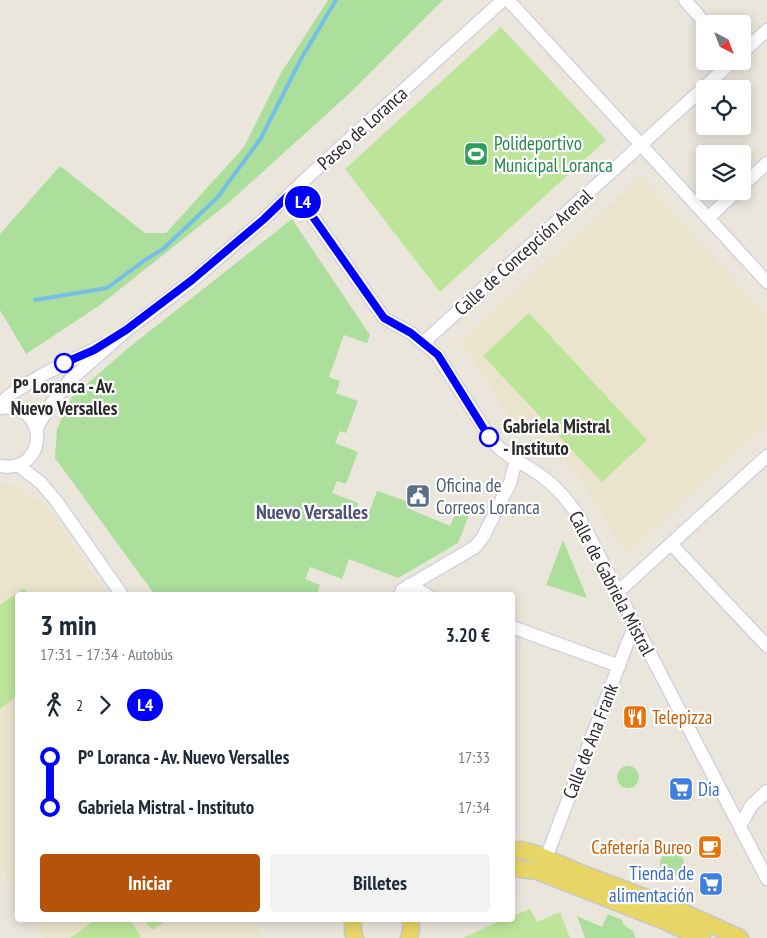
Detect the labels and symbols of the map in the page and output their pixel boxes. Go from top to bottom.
north arrow [696,15,751,70]
street label: Paseo de Loranca [312,81,412,175]
place label: Polideportivo Municipal Loranca [494,131,613,177]
sports icon: Polideportivo Municipal Loranca [463,141,489,167]
street label: Calle de Concepción Arenal [449,183,597,320]
line badge: L4 [280,186,326,218]
marker: Pº Loranca - Av. Nuevo Versalles [54,353,74,373]
place label: Pº Loranca - Av. Nuevo Versalles [11,374,118,420]
place label: Gabriela Mistral - Instituto [503,414,611,460]
marker: Gabriela Mistral - Instituto [479,427,499,447]
place label: Oficina de Correos Loranca [436,473,540,519]
public building icon: Oficina de Correos Loranca [405,483,431,509]
district label: Nuevo Versalles [256,499,368,525]
street label: Calle de Gabriela Mistral [564,507,661,660]
street label: Calle de Ana Frank [557,679,623,802]
restaurant icon: Telepizza [622,704,648,730]
place label: Telepizza [652,705,712,729]
supermarket icon: Dia [668,776,694,802]
place label: Dia [698,777,720,801]
cafe icon: Cafetería Bureo [697,834,723,860]
place label: Cafetería Bureo [591,835,692,859]
place label: Tienda de alimentación [609,861,694,907]
supermarket icon: Tienda de alimentación [698,871,724,897]

